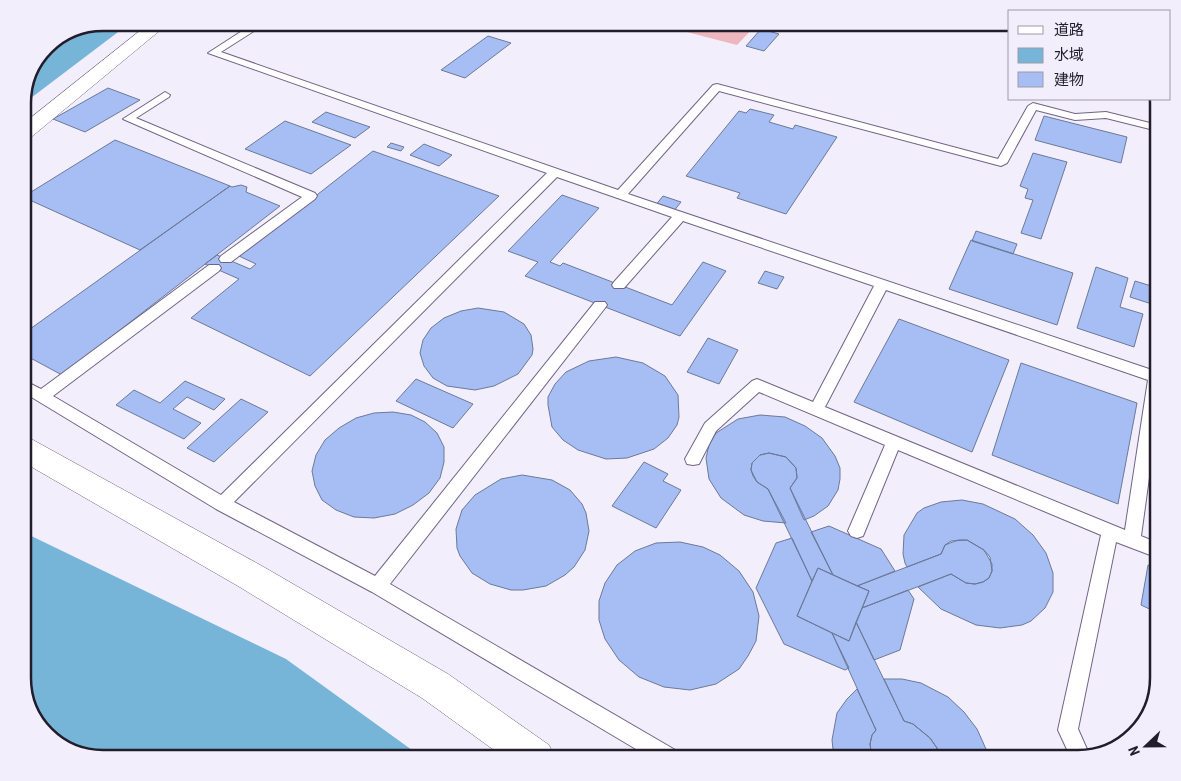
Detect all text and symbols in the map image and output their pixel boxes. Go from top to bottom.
legend [1008,10,1171,100]
text: 道路 [1054,21,1084,39]
text: 水域 [1054,46,1084,64]
text: 建物 [1054,71,1084,89]
north arrow [1121,721,1171,771]
text: N [1125,744,1143,758]

